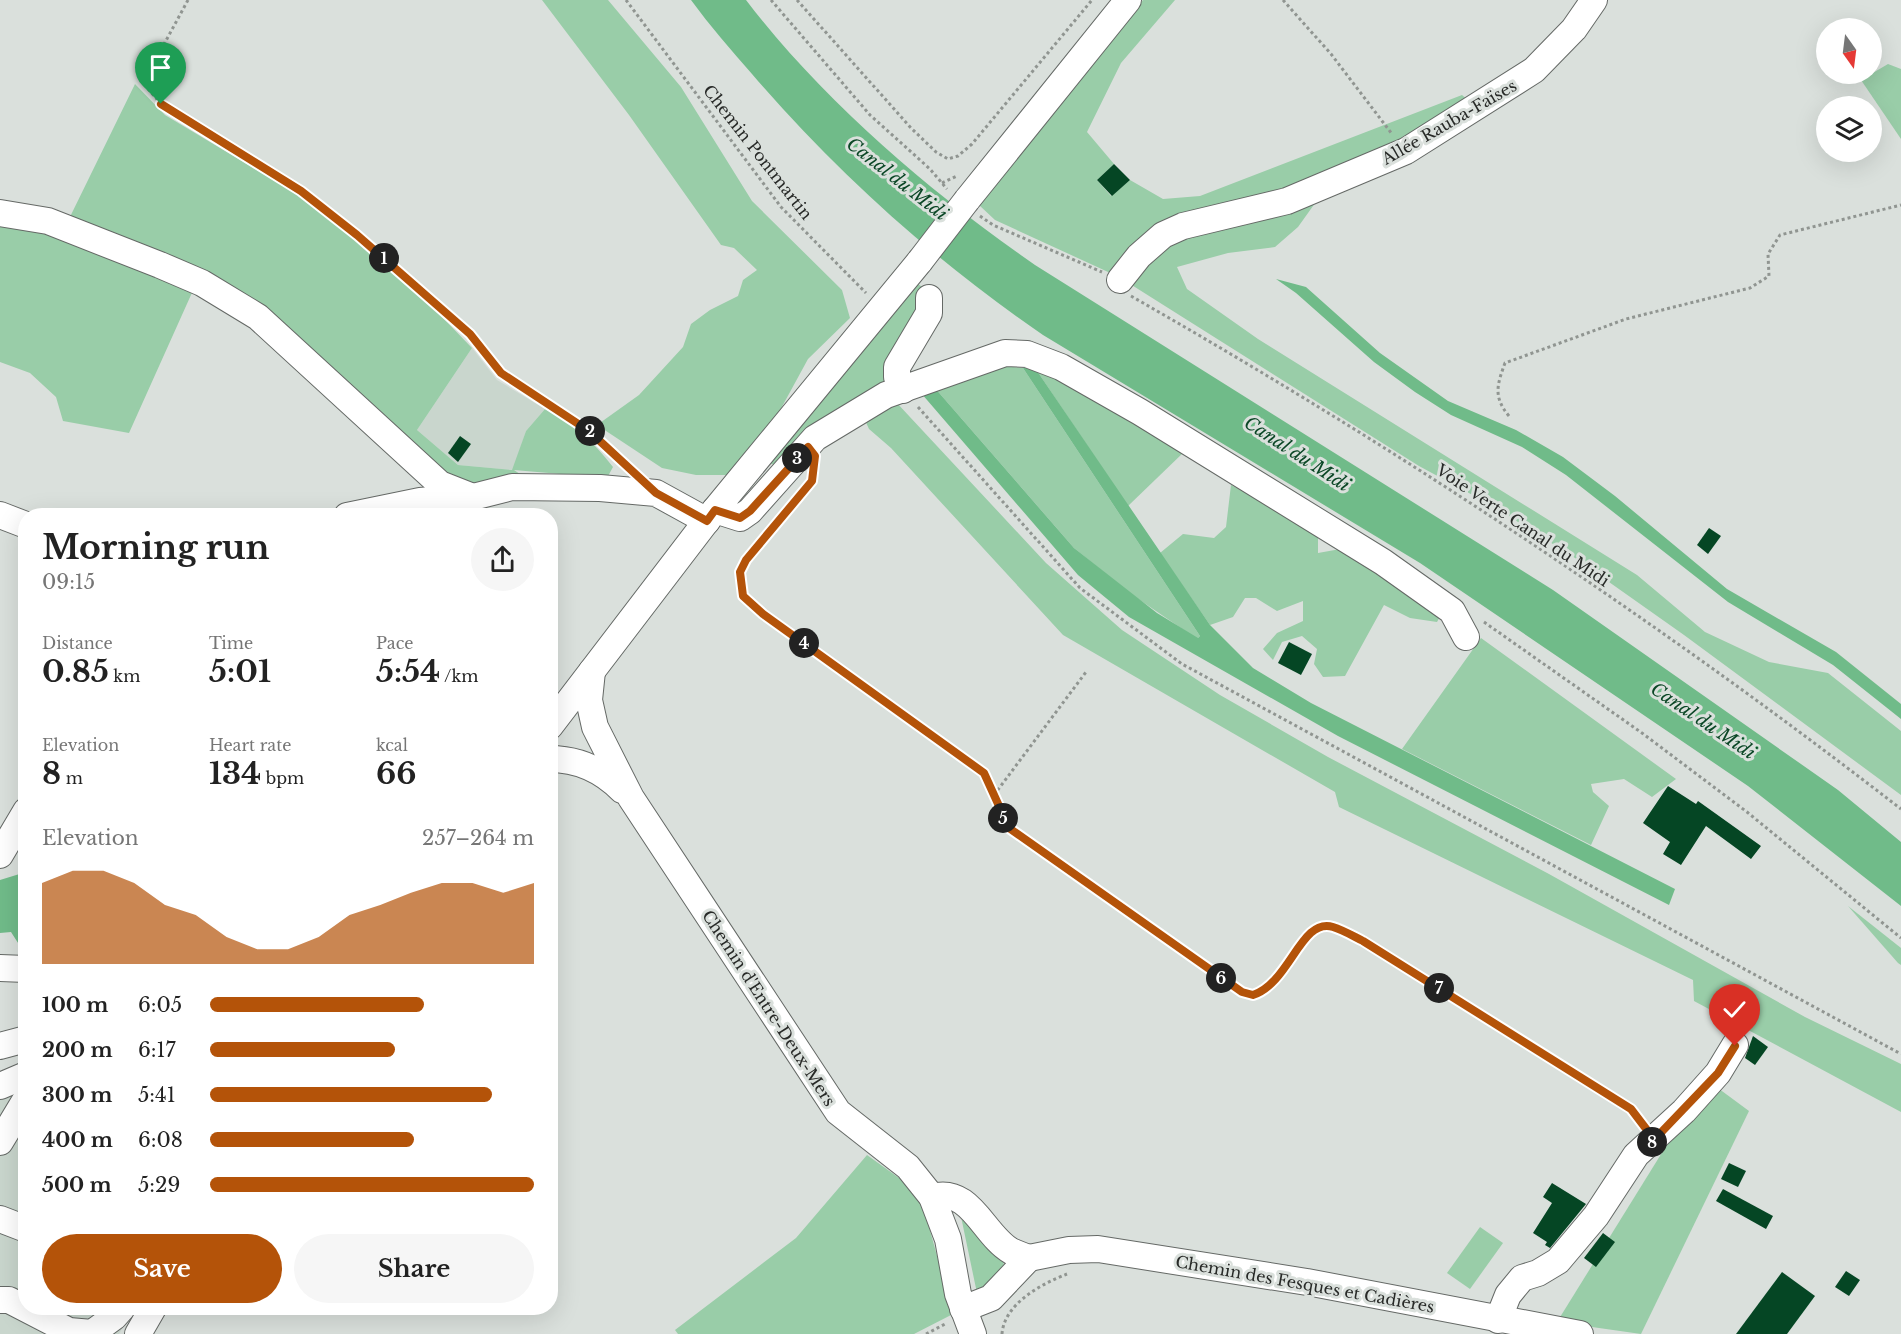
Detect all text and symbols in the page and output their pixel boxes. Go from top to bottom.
north arrow [1816,18,1882,84]
map controls [1816,18,1882,162]
pin [135,42,186,104]
icon: arrive [144,51,177,84]
street label: Allée Rauba-Faïses [1377,75,1520,169]
street label: Chemin Pontmartin [699,81,817,223]
button: layers [1816,96,1882,162]
water label: Canal du Midi [842,133,952,226]
pin: 1 [369,243,399,273]
text: 1 [381,248,387,268]
water label: Canal du Midi [1240,412,1355,497]
pin: 2 [575,416,605,446]
text: 2 [585,421,595,441]
pin: 3 [782,443,812,473]
text: 3 [792,448,802,468]
street label: Voie Verte Canal du Midi [1432,459,1614,591]
text: Morning run [42,527,270,568]
button: share [471,528,534,591]
text: 09:15 [42,570,95,594]
pin: 4 [789,628,819,658]
text: Distance [42,633,113,653]
text: Time [209,633,253,653]
text: Pace [376,633,413,653]
text: 4 [799,633,809,653]
text: 0.85 [42,653,109,690]
text: 5:01 [209,653,271,690]
text: 5:54 [376,653,440,690]
text: km [109,666,140,686]
text: /km [440,666,478,686]
water label: Canal du Midi [1646,678,1760,765]
text: Elevation [42,735,119,755]
text: Heart rate [209,735,291,755]
text: kcal [376,735,408,755]
text: 8 [42,755,61,792]
text: 134 [209,755,261,792]
text: 66 [376,755,416,792]
text: m [61,768,83,788]
text: bpm [261,768,304,788]
pin: 5 [988,803,1018,833]
text: 5 [998,808,1008,828]
text: Elevation [42,826,139,850]
text: 257–264 m [422,826,534,850]
street label: Chemin d'Entre-Deux-Mers [698,906,840,1110]
pin: 6 [1206,963,1236,993]
text: 6 [1216,968,1226,988]
pin: 7 [1424,973,1454,1003]
text: 7 [1435,978,1443,998]
pin [1709,984,1760,1046]
text: 100 m [42,993,108,1017]
text: 6:05 [138,993,182,1017]
icon: check [1718,993,1751,1026]
text: 200 m [42,1038,113,1062]
text: 6:17 [138,1038,176,1062]
text: 300 m [42,1083,112,1107]
text: 5:41 [138,1083,176,1107]
pin: 8 [1637,1127,1667,1157]
text: 400 m [42,1128,113,1152]
text: 6:08 [138,1128,183,1152]
text: 8 [1647,1132,1657,1152]
text: 500 m [42,1173,112,1197]
text: 5:29 [138,1173,180,1197]
button: Save [42,1234,282,1303]
button: Share [294,1234,534,1303]
street label: Chemin des Fesques et Cadières [1174,1251,1436,1317]

